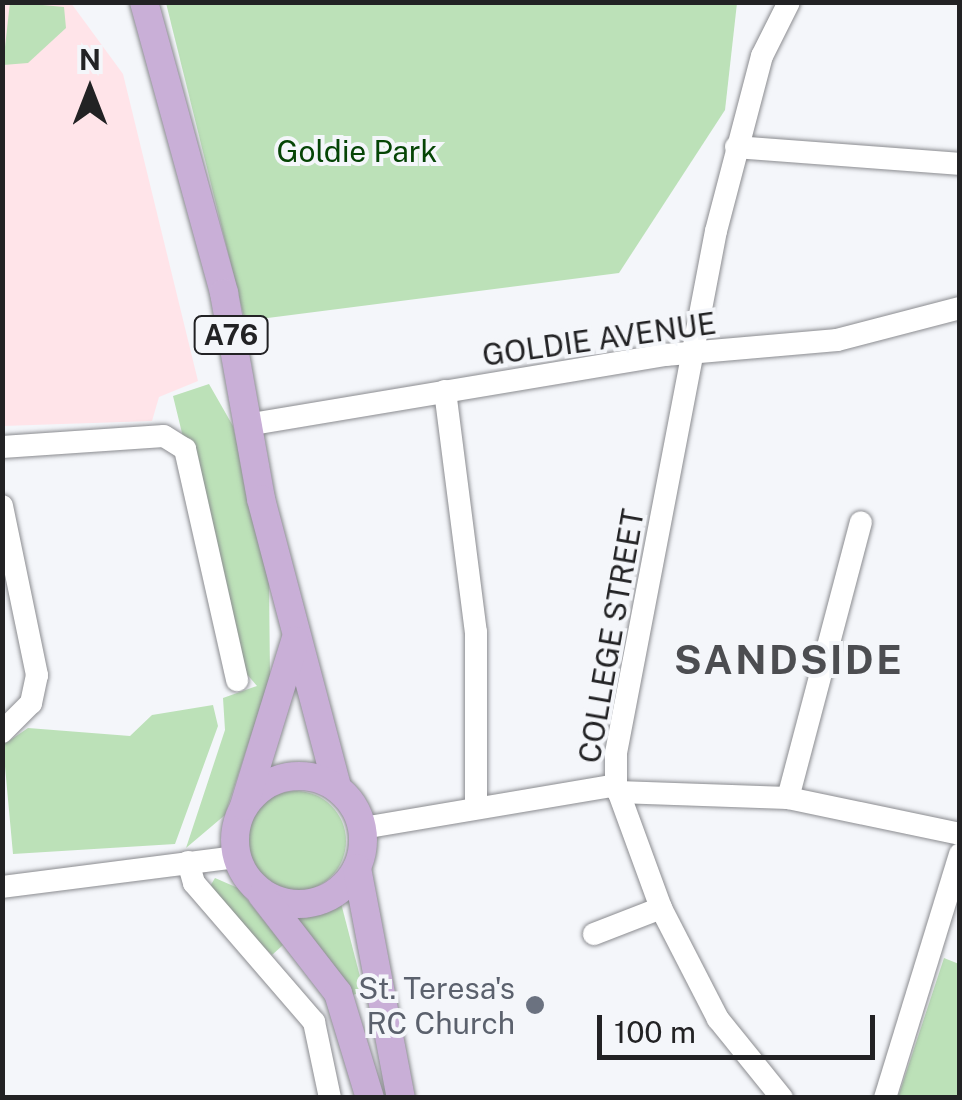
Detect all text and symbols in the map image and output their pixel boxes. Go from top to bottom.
north arrow [40,40,140,140]
text: N [79,43,101,76]
park label: Goldie Park [276,133,438,169]
street label: GOLDIE AVENUE [480,305,718,373]
road number: A76 [194,312,268,358]
street label: COLLEGE STREET [571,506,651,766]
district label: SANDSIDE [674,636,904,684]
place label: St. Teresa's RC Church [358,970,515,1040]
marker: St. Teresa's RC Church [524,994,546,1016]
scale bar [602,995,880,1057]
text: 100 m [614,1014,696,1050]

